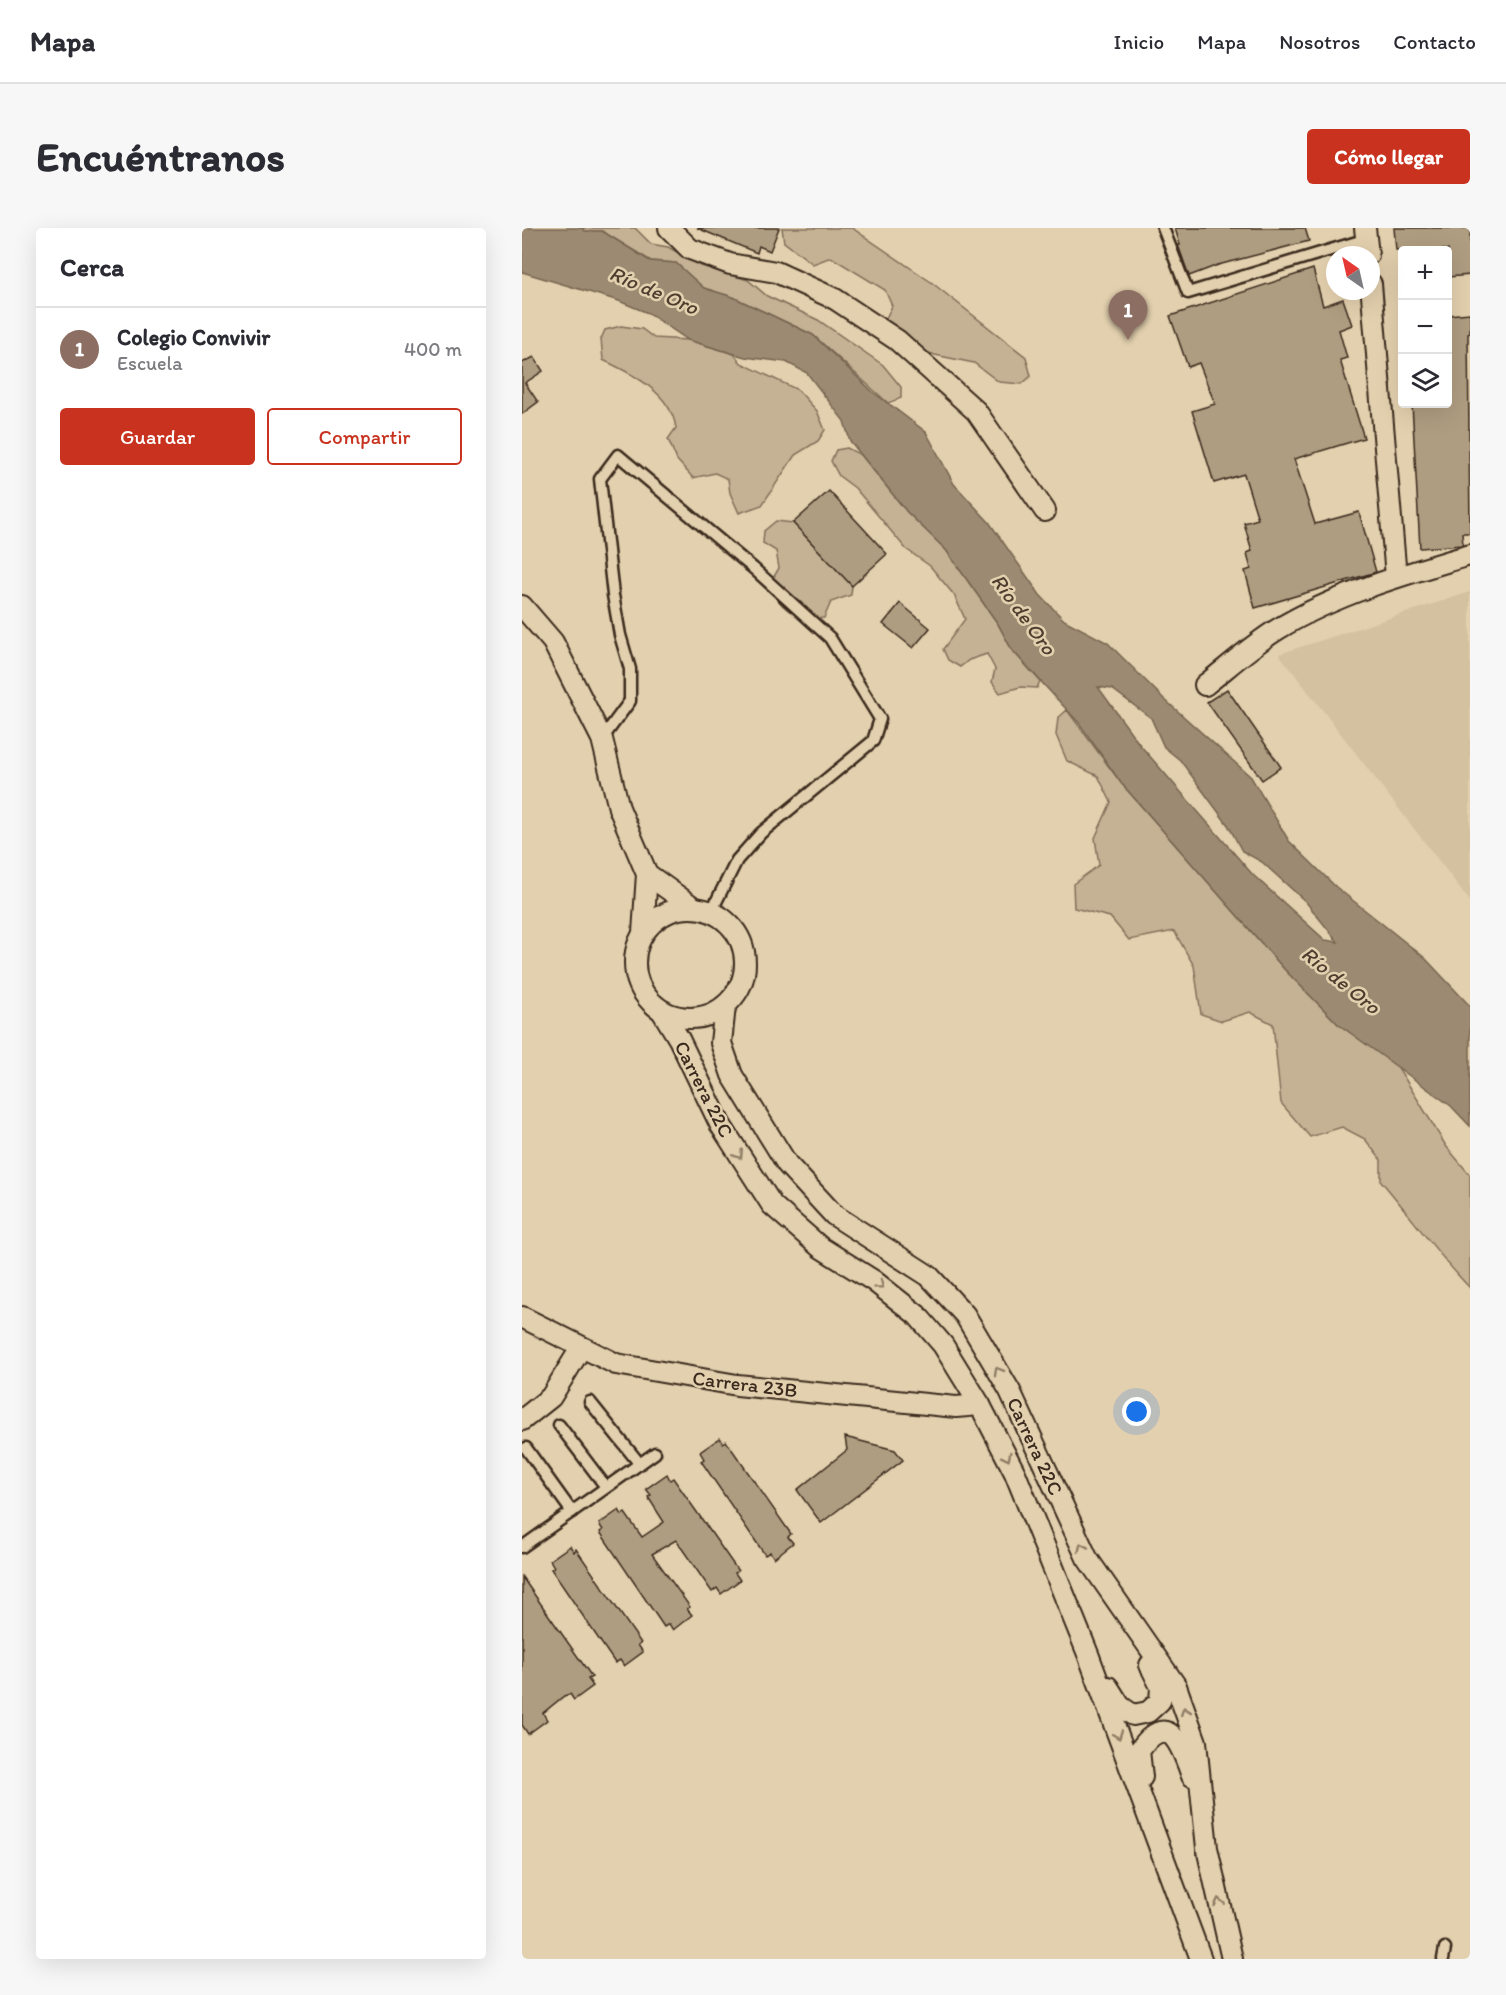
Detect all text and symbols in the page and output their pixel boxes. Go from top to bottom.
text: Mapa [30,24,95,58]
text: Inicio [1114,29,1164,54]
text: Mapa [1197,29,1246,54]
text: Nosotros [1279,29,1360,54]
text: Contacto [1393,29,1476,54]
button: Cómo llegar [1307,129,1470,184]
text: Encuéntranos [36,131,285,182]
north arrow [1326,246,1380,300]
map controls [1398,246,1452,408]
button: + [1398,246,1452,300]
text: Cerca [60,251,124,283]
water label: Río de Oro [606,260,703,320]
pin: 1 [1108,291,1148,340]
button: − [1398,300,1452,354]
text: Colegio Convivir [117,324,270,351]
text: 1 [75,337,84,361]
text: 400 m [404,337,462,361]
text: Escuela [117,351,183,375]
button: layers [1398,354,1452,408]
button: Guardar [60,408,255,465]
button: Compartir [267,408,462,465]
water label: Río de Oro [986,569,1062,660]
water label: Río de Oro [1297,941,1386,1020]
street label: Carrera 22C [669,1037,739,1141]
one-way arrow [732,1148,743,1159]
one-way arrow [873,1278,884,1289]
street label: Carrera 23B [691,1366,799,1402]
one-way arrow [994,1367,1005,1377]
street label: Carrera 22C [1002,1393,1068,1499]
your location [1122,1397,1151,1426]
one-way arrow [1000,1450,1011,1461]
one-way arrow [1077,1542,1089,1553]
one-way arrow [1180,1706,1193,1717]
one-way arrow [1111,1729,1124,1740]
one-way arrow [1214,1897,1227,1907]

